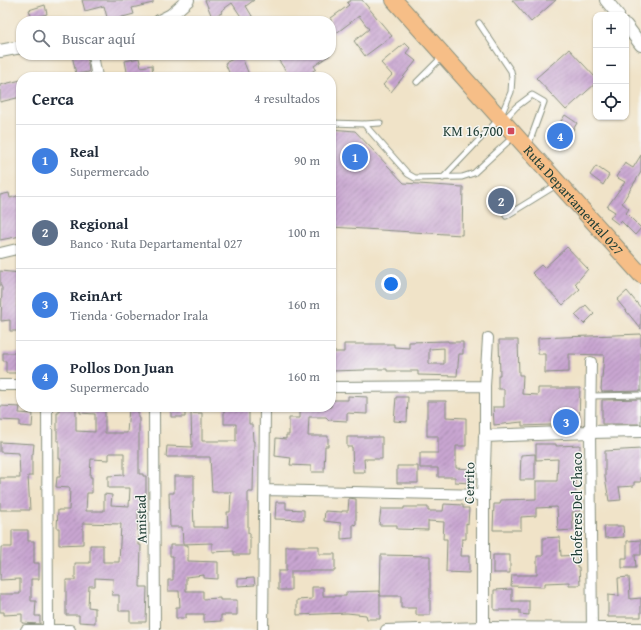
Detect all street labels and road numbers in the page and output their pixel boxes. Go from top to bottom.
street label: Ruta Departamental 027 [519,141,629,260]
street label: Choferes Del Chaco [567,452,587,564]
street label: Cerrito [459,462,479,504]
street label: Amistad [131,494,151,543]

